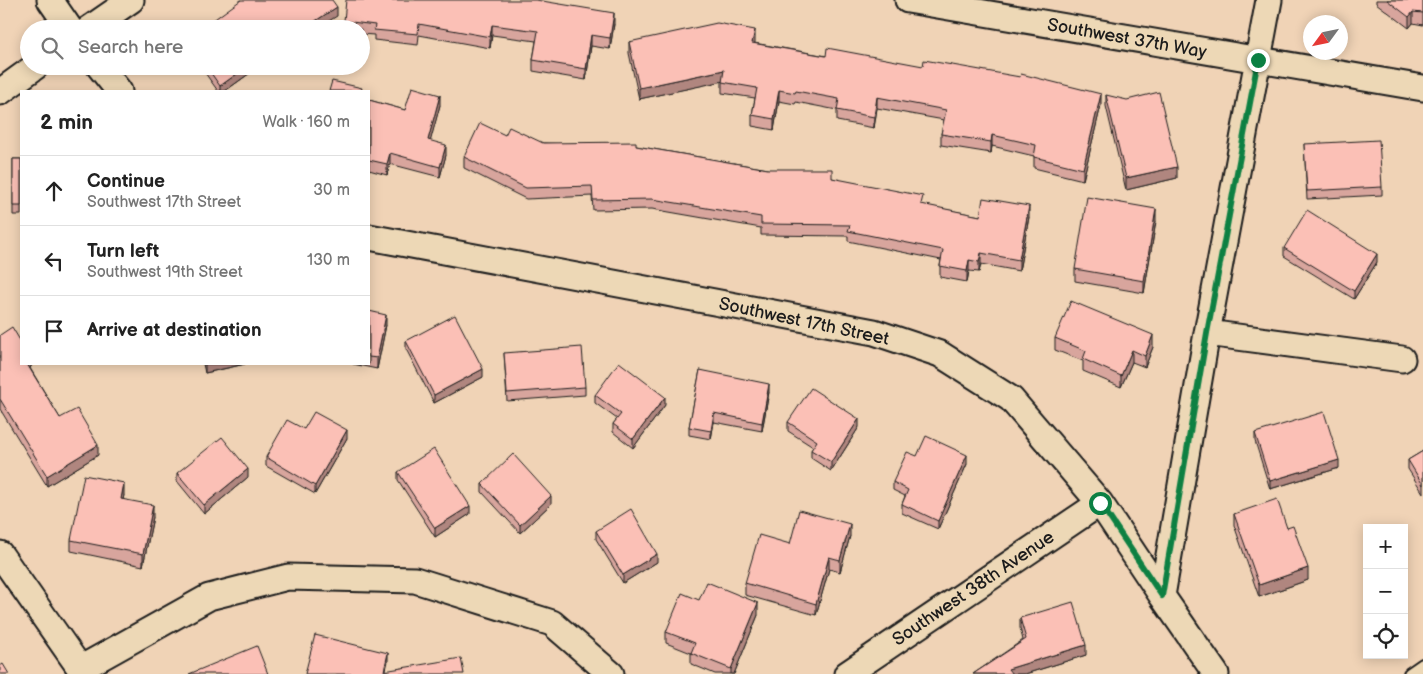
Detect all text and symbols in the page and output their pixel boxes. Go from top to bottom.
street label: Southwest 37th Way [1046,14,1209,63]
north arrow [1303,15,1348,60]
search box [20,20,370,75]
icon: search [38,34,66,62]
text: Search here [78,36,183,59]
route end [1247,49,1270,72]
text: 2 min [40,110,93,135]
text: Walk · 160 m [262,113,350,132]
text: Continue [87,170,165,193]
icon: ahead [40,177,68,205]
text: 30 m [313,181,350,200]
text: Southwest 17th Street [87,193,241,212]
text: Turn left [87,240,159,263]
icon: left [40,247,68,275]
text: 130 m [307,251,350,270]
text: Southwest 19th Street [87,263,243,282]
street label: Southwest 17th Street [717,293,891,350]
icon: arrive [40,317,68,345]
text: Arrive at destination [87,319,262,342]
route start [1089,492,1112,515]
map controls [1363,524,1408,659]
button: + [1363,524,1408,569]
street label: Southwest 38th Avenue [888,526,1058,650]
button: − [1363,569,1408,614]
button: locate [1363,614,1408,659]

